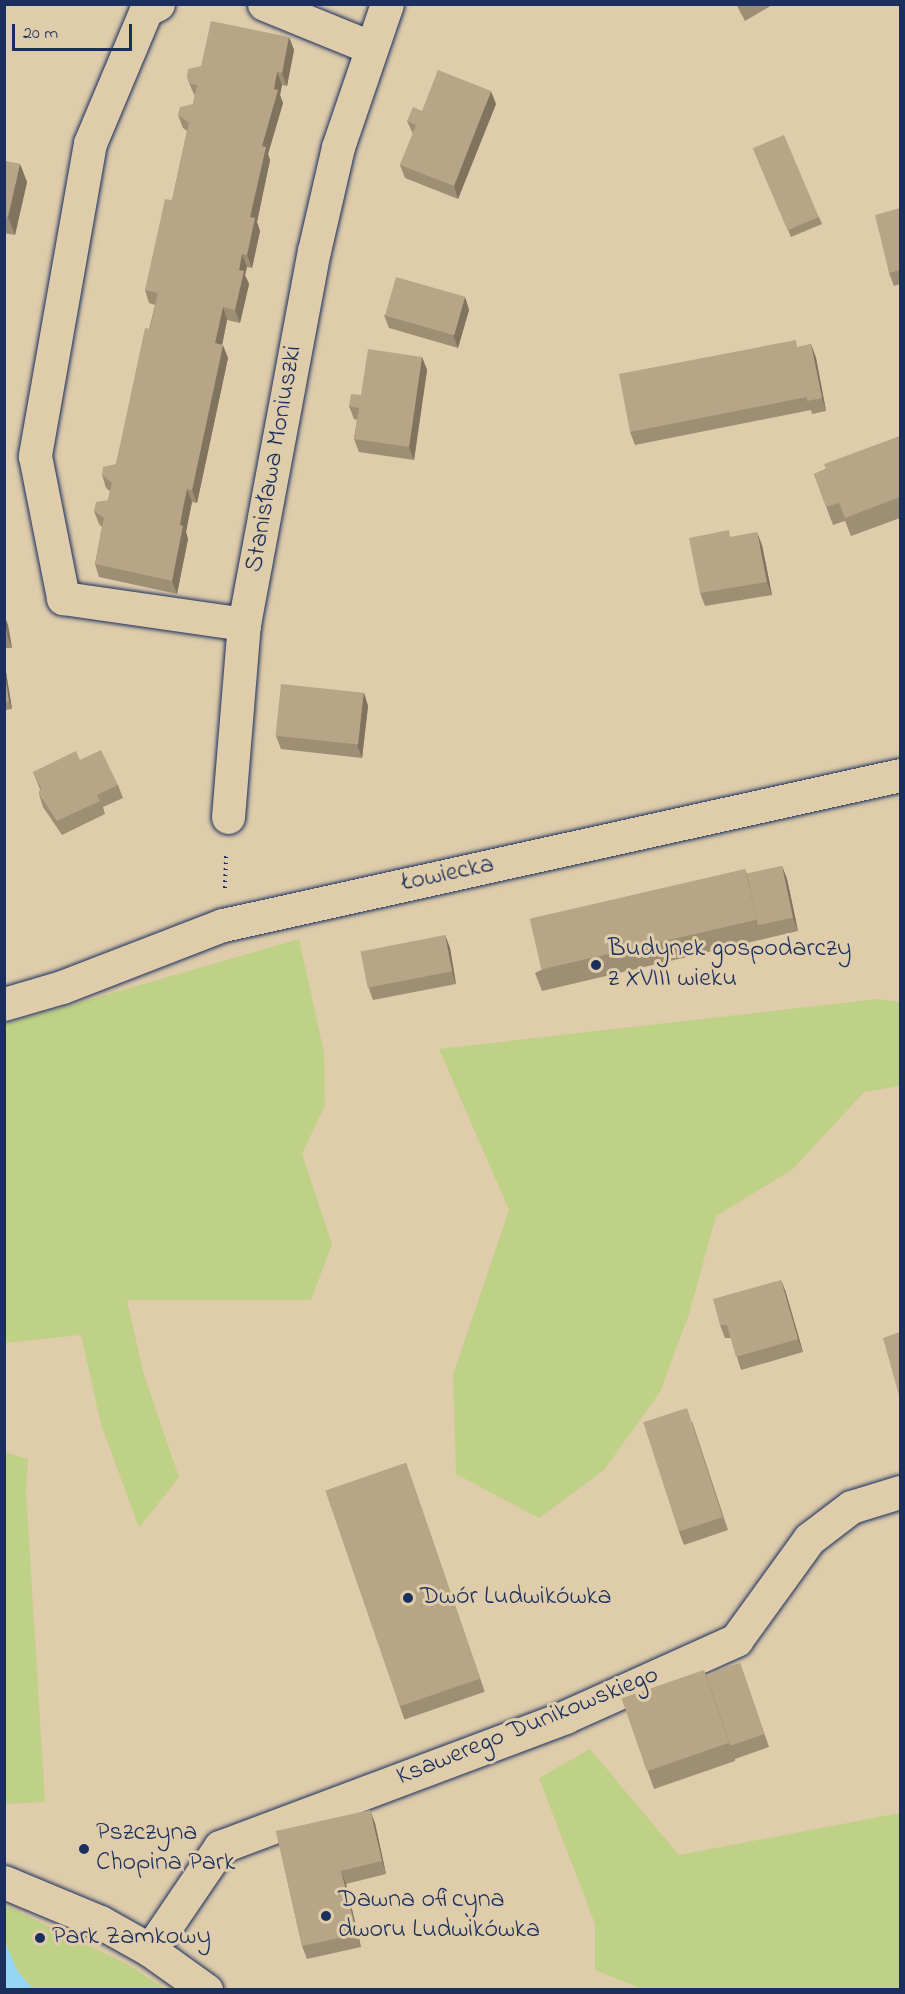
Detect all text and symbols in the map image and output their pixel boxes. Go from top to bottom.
scale bar [15,12,135,50]
text: 20 m [23,21,58,47]
street label: Stanisława Moniuszki [240,343,310,575]
street label: Łowiecka [399,850,497,900]
place label: Budynek gospodarczy z XVIII wieku [608,934,851,996]
marker: Budynek gospodarczy z XVIII wieku [589,958,603,972]
place label: Dwór Ludwikówka [420,1582,612,1614]
marker: Dwór Ludwikówka [401,1591,415,1605]
street label: Ksawerego Dunikowskiego [393,1660,663,1794]
place label: Pszczyna Chopina Park [96,1818,235,1880]
marker: Pszczyna Chopina Park [77,1842,91,1856]
place label: Dawna oficyna dworu Ludwikówka [338,1885,540,1946]
marker: Dawna oficyna dworu Ludwikówka [319,1909,333,1923]
place label: Park Zamkowy [52,1922,211,1954]
marker: Park Zamkowy [33,1931,47,1945]

